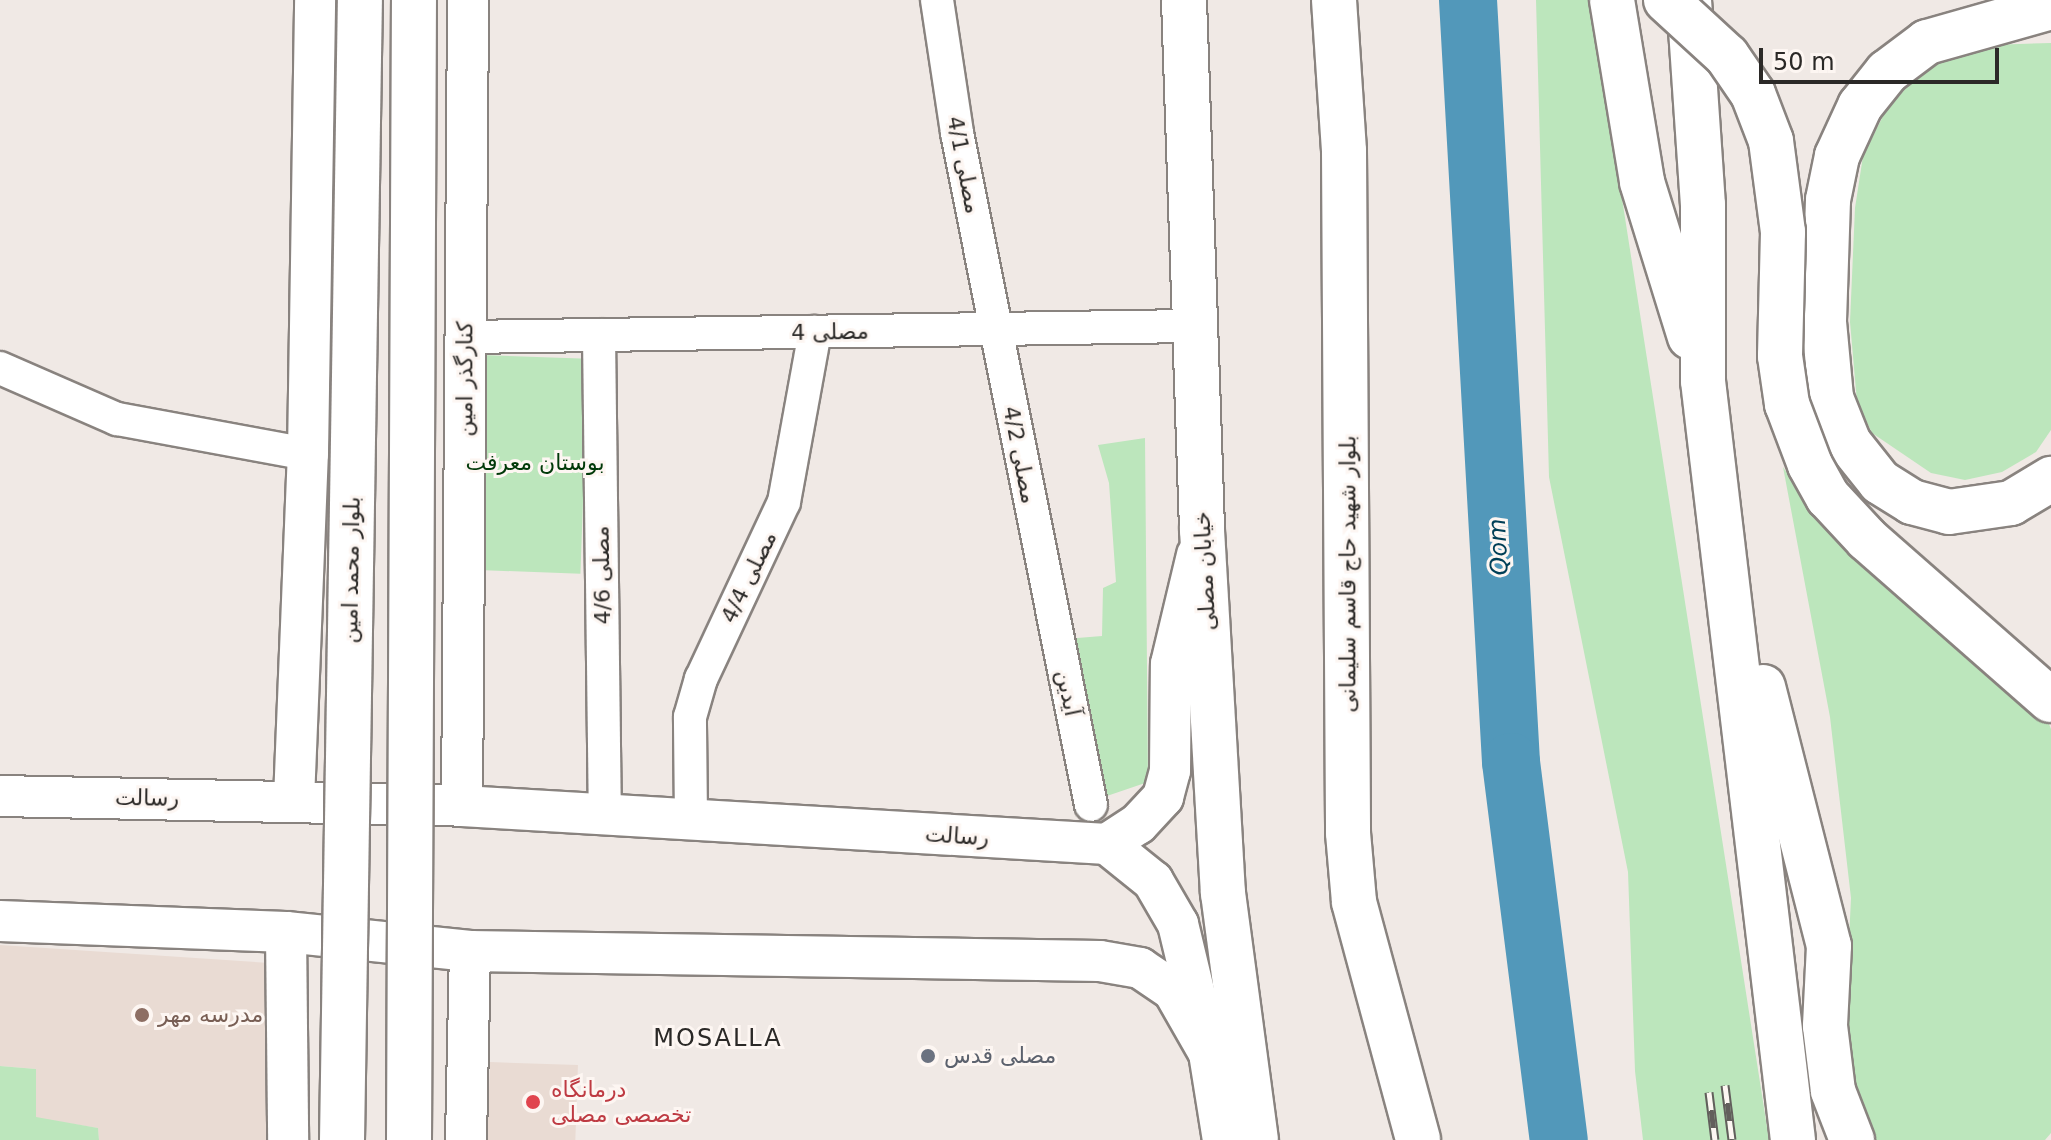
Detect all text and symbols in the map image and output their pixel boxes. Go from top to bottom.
scale bar [1763,32,2003,82]
text: 50 m [1773,48,1835,76]
street label: مصلی 4/1 [942,114,986,216]
street label: مصلی 4 [791,318,869,346]
street label: کنارگذر امین [452,321,478,437]
street label: مصلی 4/2 [998,404,1042,506]
street label: بلوار شهید حاج قاسم سلیمانی [1335,435,1361,713]
park label: بوستان معرفت [465,450,605,476]
street label: بلوار محمد امین [337,496,365,644]
street label: خیابان مصلی [1189,511,1221,631]
water label: Qom [1483,518,1515,576]
street label: مصلی 4/6 [588,525,616,625]
street label: مصلی 4/4 [715,527,783,627]
street label: آیدین [1050,667,1086,719]
street label: رسالت [115,784,179,812]
street label: رسالت [924,821,990,851]
place label: مدرسه مهر [158,1002,263,1028]
marker: مدرسه مهر [133,1006,151,1024]
district label: MOSALLA [653,1025,783,1053]
place label: مصلی قدس [944,1043,1056,1069]
marker: مصلی قدس [919,1047,937,1065]
place label: درمانگاه تخصصی مصلی [551,1076,691,1128]
marker: درمانگاه تخصصی مصلی [522,1091,544,1113]

